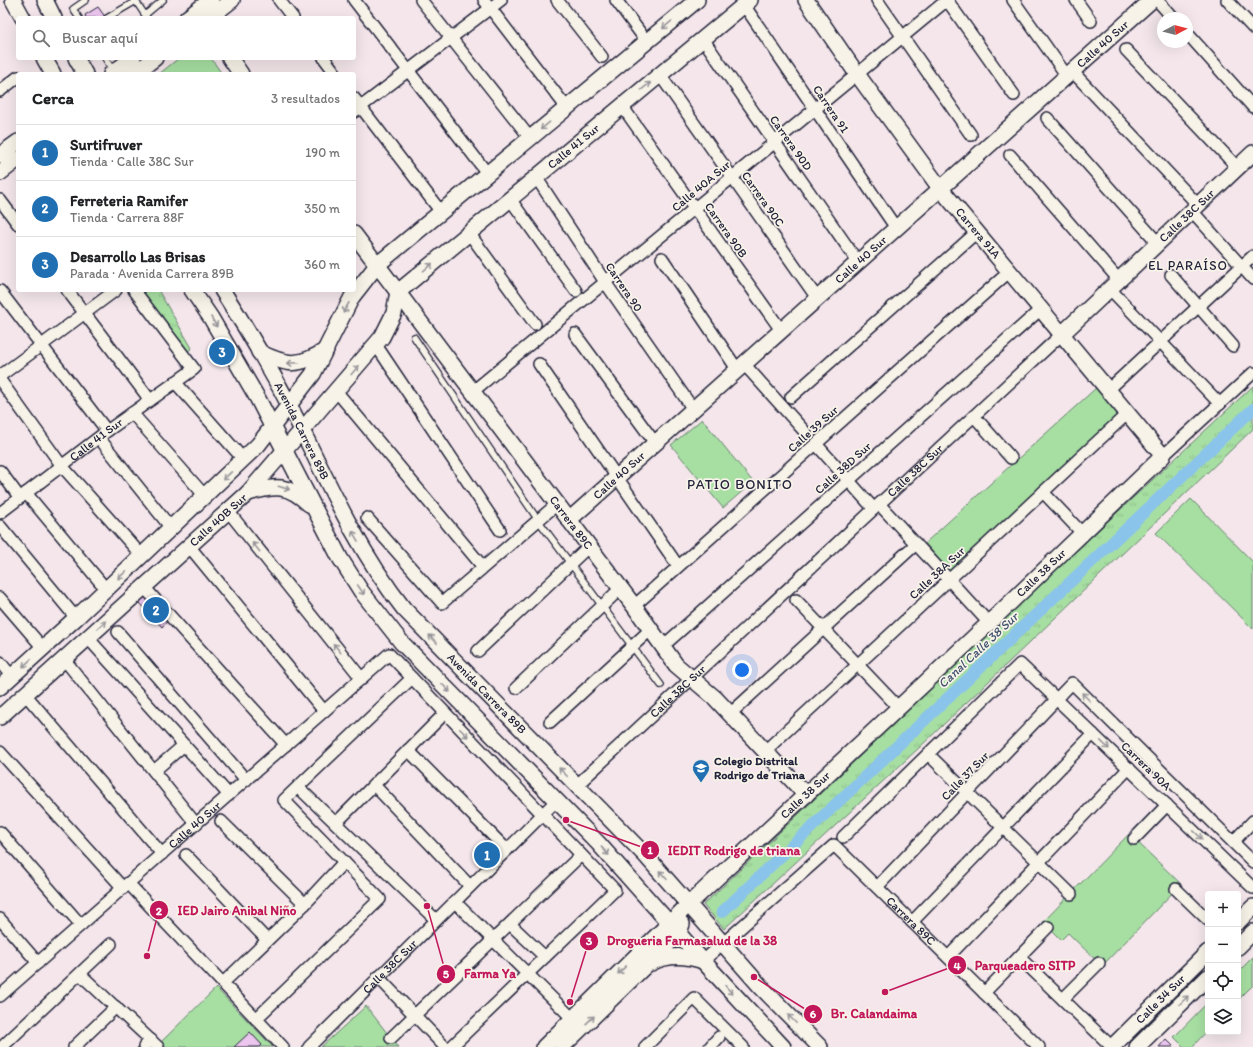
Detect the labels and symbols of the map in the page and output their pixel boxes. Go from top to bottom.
north arrow [1157,12,1193,48]
street label: Calle 40 Sur [1074,17,1132,71]
one-way arrow [662,20,672,29]
one-way arrow [641,81,652,90]
street label: Carrera 91 [810,82,852,136]
street label: Carrera 90D [767,113,815,173]
one-way arrow [540,121,551,130]
street label: Calle 41 Sur [545,121,602,172]
street label: Calle 40A Sur [669,157,733,215]
street label: Carrera 90C [739,169,787,229]
street label: Calle 38C Sur [1156,186,1218,245]
street label: Carrera 90B [702,200,750,260]
street label: Carrera 91A [953,205,1004,262]
street label: Calle 40 Sur [832,233,890,287]
district label: EL PARAÍSO [1148,258,1228,273]
street label: Carrera 90 [602,260,646,314]
one-way arrow [422,263,433,272]
one-way arrow [342,302,350,314]
one-way arrow [210,316,218,328]
pin: 3 [209,337,235,367]
one-way arrow [287,359,300,366]
one-way arrow [350,365,360,375]
street label: Avenida Carrera 89B [271,380,332,482]
street label: Calle 39 Sur [785,403,841,455]
street label: Calle 41 Sur [67,415,126,464]
street label: Calle 38D Sur [812,439,874,497]
street label: Calle 38C Sur [884,441,946,500]
street label: Calle 40 Sur [590,448,648,502]
one-way arrow [222,471,232,480]
district label: PATIO BONITO [687,476,793,493]
one-way arrow [277,485,290,492]
street label: Calle 40B Sur [187,490,250,549]
street label: Carrera 89C [546,493,596,552]
one-way arrow [350,530,358,542]
one-way arrow [252,541,260,552]
street label: Calle 38A Sur [906,544,968,602]
street label: Calle 38 Sur [1014,546,1069,600]
one-way arrow [117,570,127,580]
one-way arrow [356,585,365,596]
pin: 2 [143,595,169,625]
water label: Canal Calle 38 Sur [935,608,1022,691]
one-way arrow [97,620,107,630]
one-way arrow [428,634,437,644]
one-way arrow [333,643,342,654]
street label: Avenida Carrera 89B [444,650,529,737]
one-way arrow [22,659,32,668]
your location [732,660,752,680]
street label: Calle 38C Sur [647,662,709,721]
one-way arrow [441,683,451,693]
one-way arrow [1081,692,1091,702]
one-way arrow [460,728,469,738]
street label: Carrera 90A [1118,739,1174,793]
one-way arrow [1100,740,1110,750]
street label: Calle 37 Sur [938,748,992,803]
place label: Colegio Distrital Rodrigo de Triana [714,754,806,783]
school or university icon: Colegio Distrital Rodrigo de Triana [691,758,711,783]
one-way arrow [558,767,568,777]
street label: Calle 38 Sur [777,768,833,822]
street label: Calle 40 Sur [166,798,224,852]
one-way arrow [1193,830,1203,839]
callout: IEDIT Rodrigo de triana [640,838,808,863]
pin: 1 [474,840,500,870]
text: 1 [647,843,653,857]
text: IEDIT Rodrigo de triana [668,843,800,859]
one-way arrow [601,846,610,856]
one-way arrow [659,870,668,881]
street label: Carrera 89C [883,894,939,948]
callout: IED Jairo Anibal Niño [149,898,305,923]
text: IED Jairo Anibal Niño [178,903,297,918]
text: 2 [156,904,163,918]
callout: Drogueria Farmasalud de la 38 [579,928,785,953]
text: Drogueria Farmasalud de la 38 [607,933,777,949]
text: 3 [586,934,593,948]
street label: Calle 38C Sur [360,936,420,997]
callout: Parqueadero SITP [947,953,1084,978]
text: Parqueadero SITP [975,958,1076,974]
text: 4 [953,959,961,973]
callout: Farma Ya [436,961,523,986]
one-way arrow [617,965,627,975]
text: Farma Ya [464,966,516,981]
text: 5 [443,967,450,981]
street label: Calle 34 Sur [1133,972,1188,1027]
one-way arrow [725,985,734,995]
one-way arrow [1179,995,1189,1005]
callout: Br. Calandaima [803,1001,925,1026]
text: Br. Calandaima [831,1006,918,1021]
text: 6 [810,1007,817,1021]
one-way arrow [788,1014,797,1024]
one-way arrow [585,1015,595,1025]

